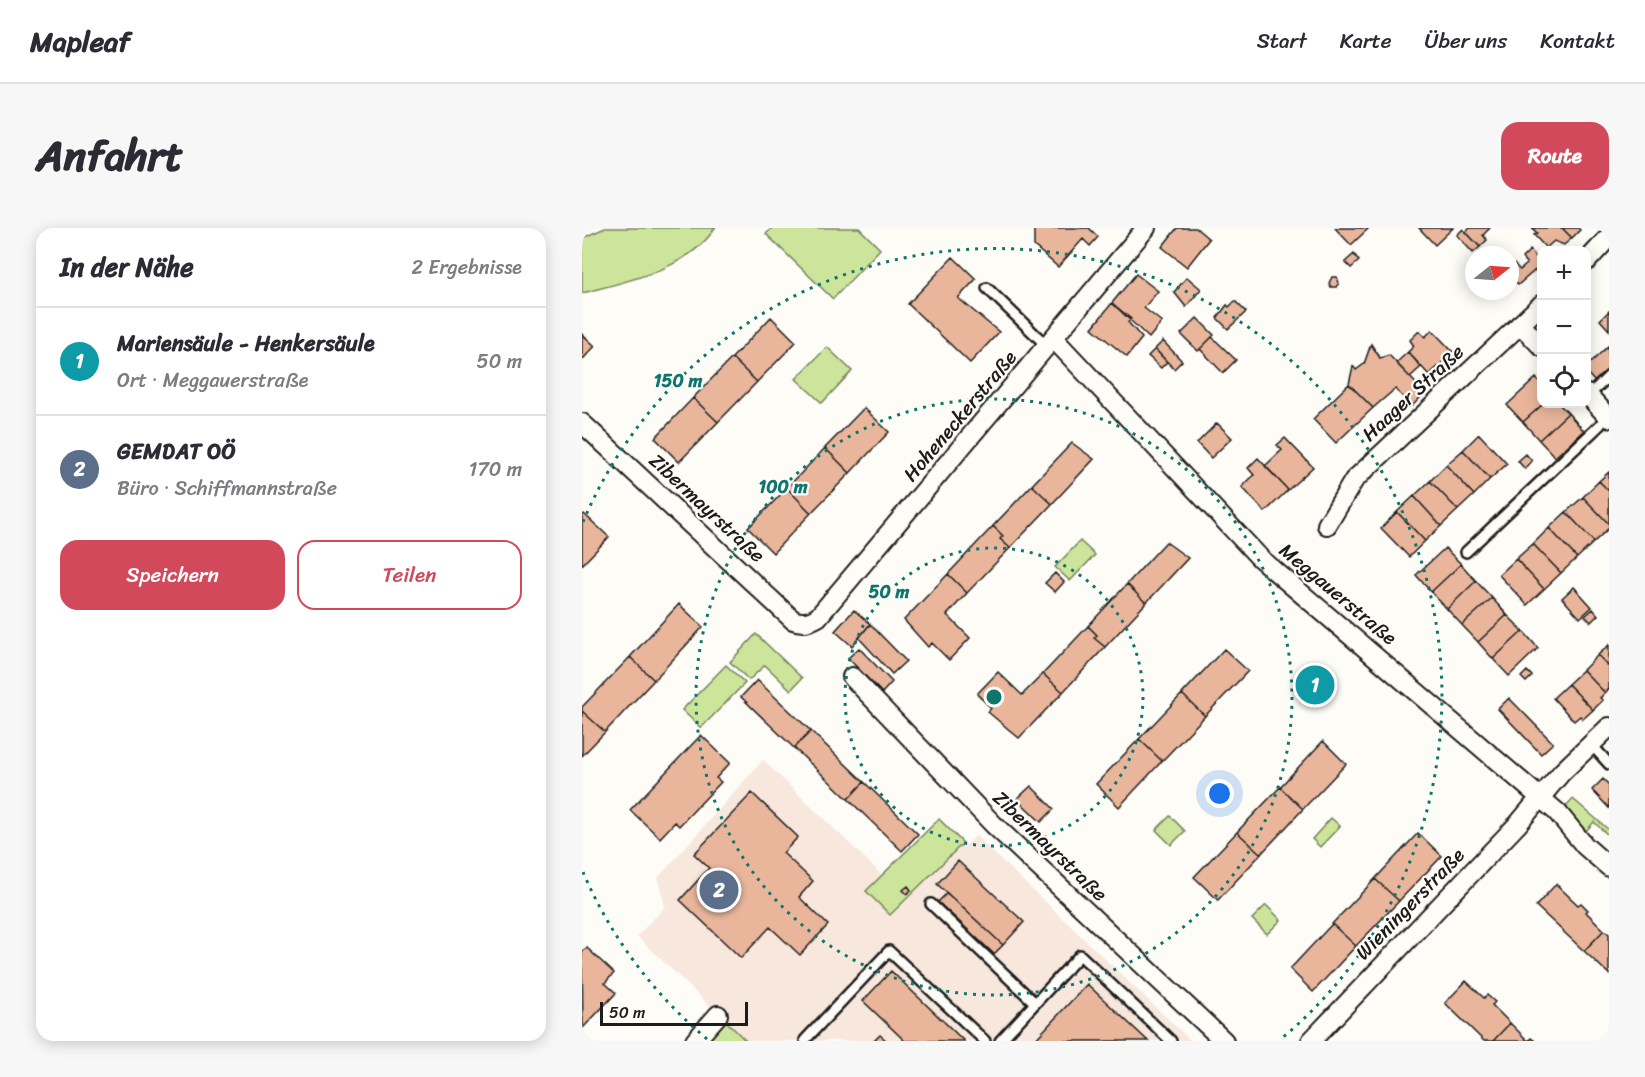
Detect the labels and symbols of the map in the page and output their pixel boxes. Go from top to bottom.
north arrow [1465,246,1519,300]
street label: Haager Straße [1353,336,1473,450]
street label: Hoheneckerstraße [894,342,1026,490]
text: 150 m [654,365,702,397]
street label: Zibermayrstraße [641,444,773,572]
text: 100 m [759,471,808,503]
street label: Meggauerstraße [1271,534,1405,654]
text: 50 m [869,576,910,608]
pin: 1 [1296,662,1334,708]
centre of rings [984,687,1004,707]
your location [1205,779,1234,808]
street label: Zibermayrstraße [984,782,1116,910]
street label: Wieningerstraße [1347,839,1473,969]
pin: 2 [700,868,738,912]
scale bar [600,999,748,1026]

